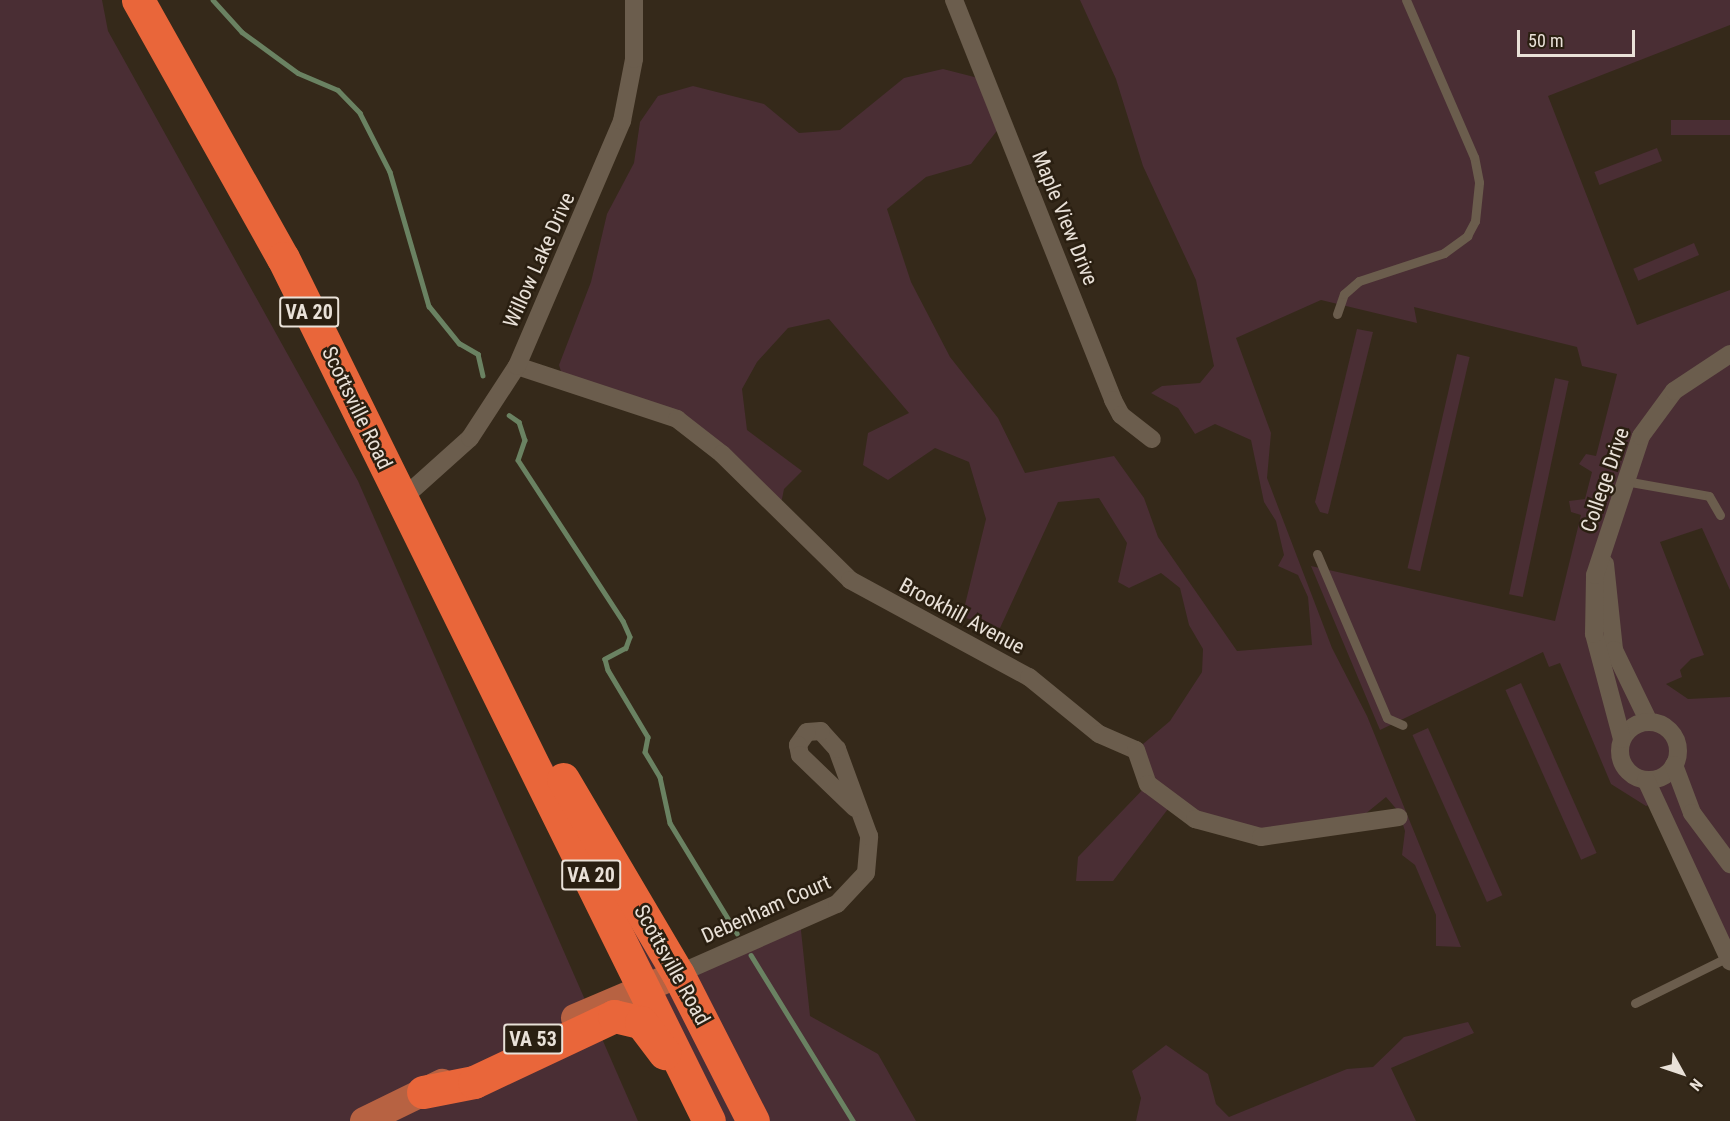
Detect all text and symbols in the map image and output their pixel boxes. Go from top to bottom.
scale bar [1520,18,1638,56]
text: 50 m [1528,30,1563,51]
street label: Maple View Drive [1027,147,1103,289]
street label: Willow Lake Drive [498,188,580,332]
road number: VA 20 [279,295,339,329]
street label: Scottsville Road [316,343,398,473]
street label: College Drive [1575,424,1635,536]
street label: Brookhill Avenue [895,572,1029,660]
road number: VA 20 [561,858,621,892]
street label: Debenham Court [697,869,835,949]
street label: Scottsville Road [629,901,715,1029]
road number: VA 53 [503,1022,563,1056]
north arrow [1652,1043,1712,1103]
text: N [1686,1075,1707,1095]

